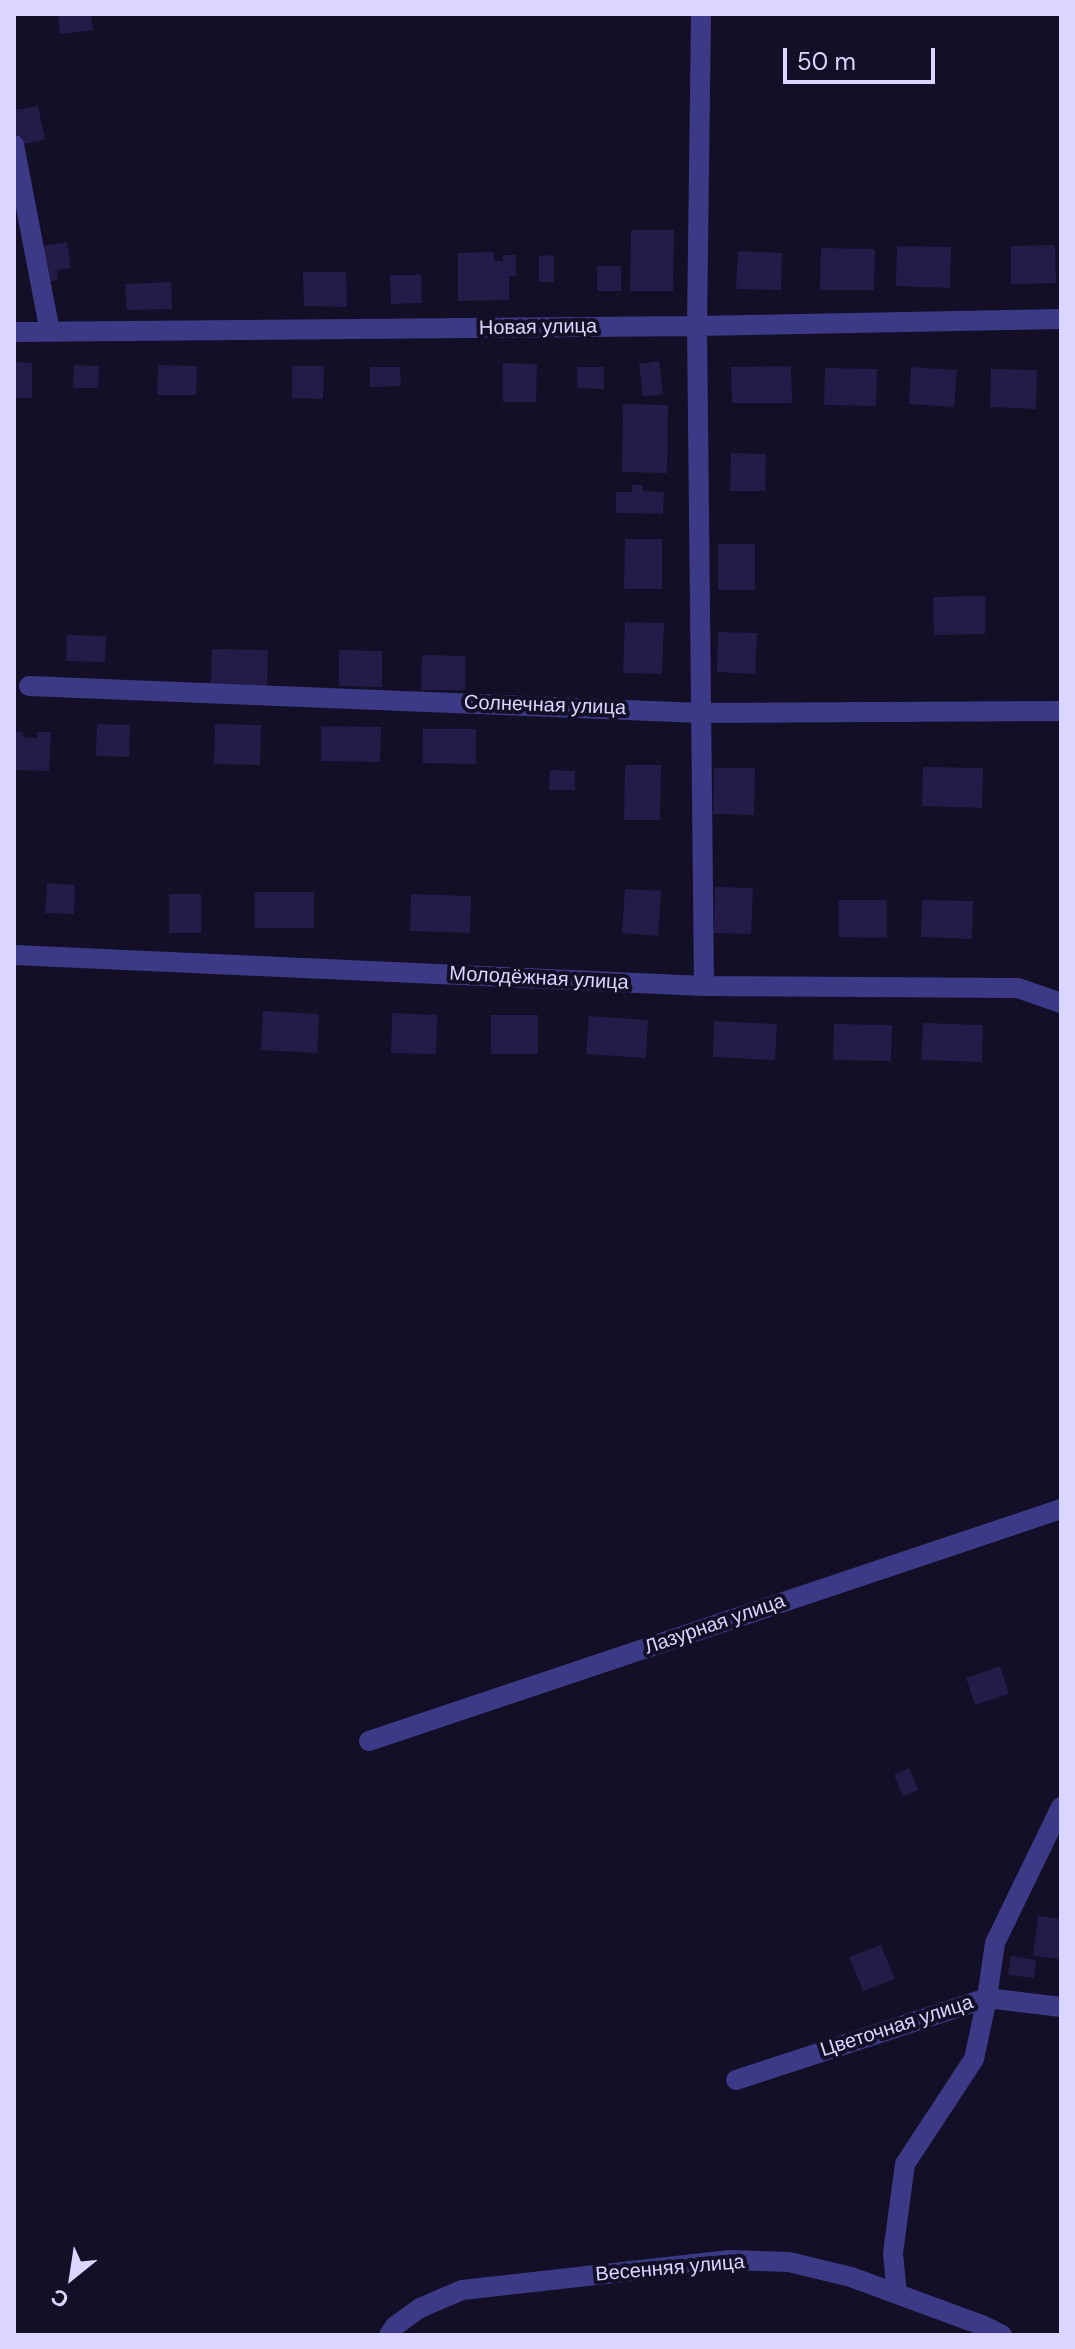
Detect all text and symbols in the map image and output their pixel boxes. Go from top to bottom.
scale bar [787,32,939,82]
text: 50 m [797,46,856,77]
street label: Новая улица [479,315,597,341]
street label: Солнечная улица [464,691,626,721]
street label: Молодёжная улица [449,962,629,996]
street label: Лазурная улица [642,1590,788,1660]
street label: Цветочная улица [818,1991,976,2063]
north arrow [32,2237,112,2317]
street label: Весенняя улица [594,2251,746,2287]
text: С [46,2282,74,2315]

